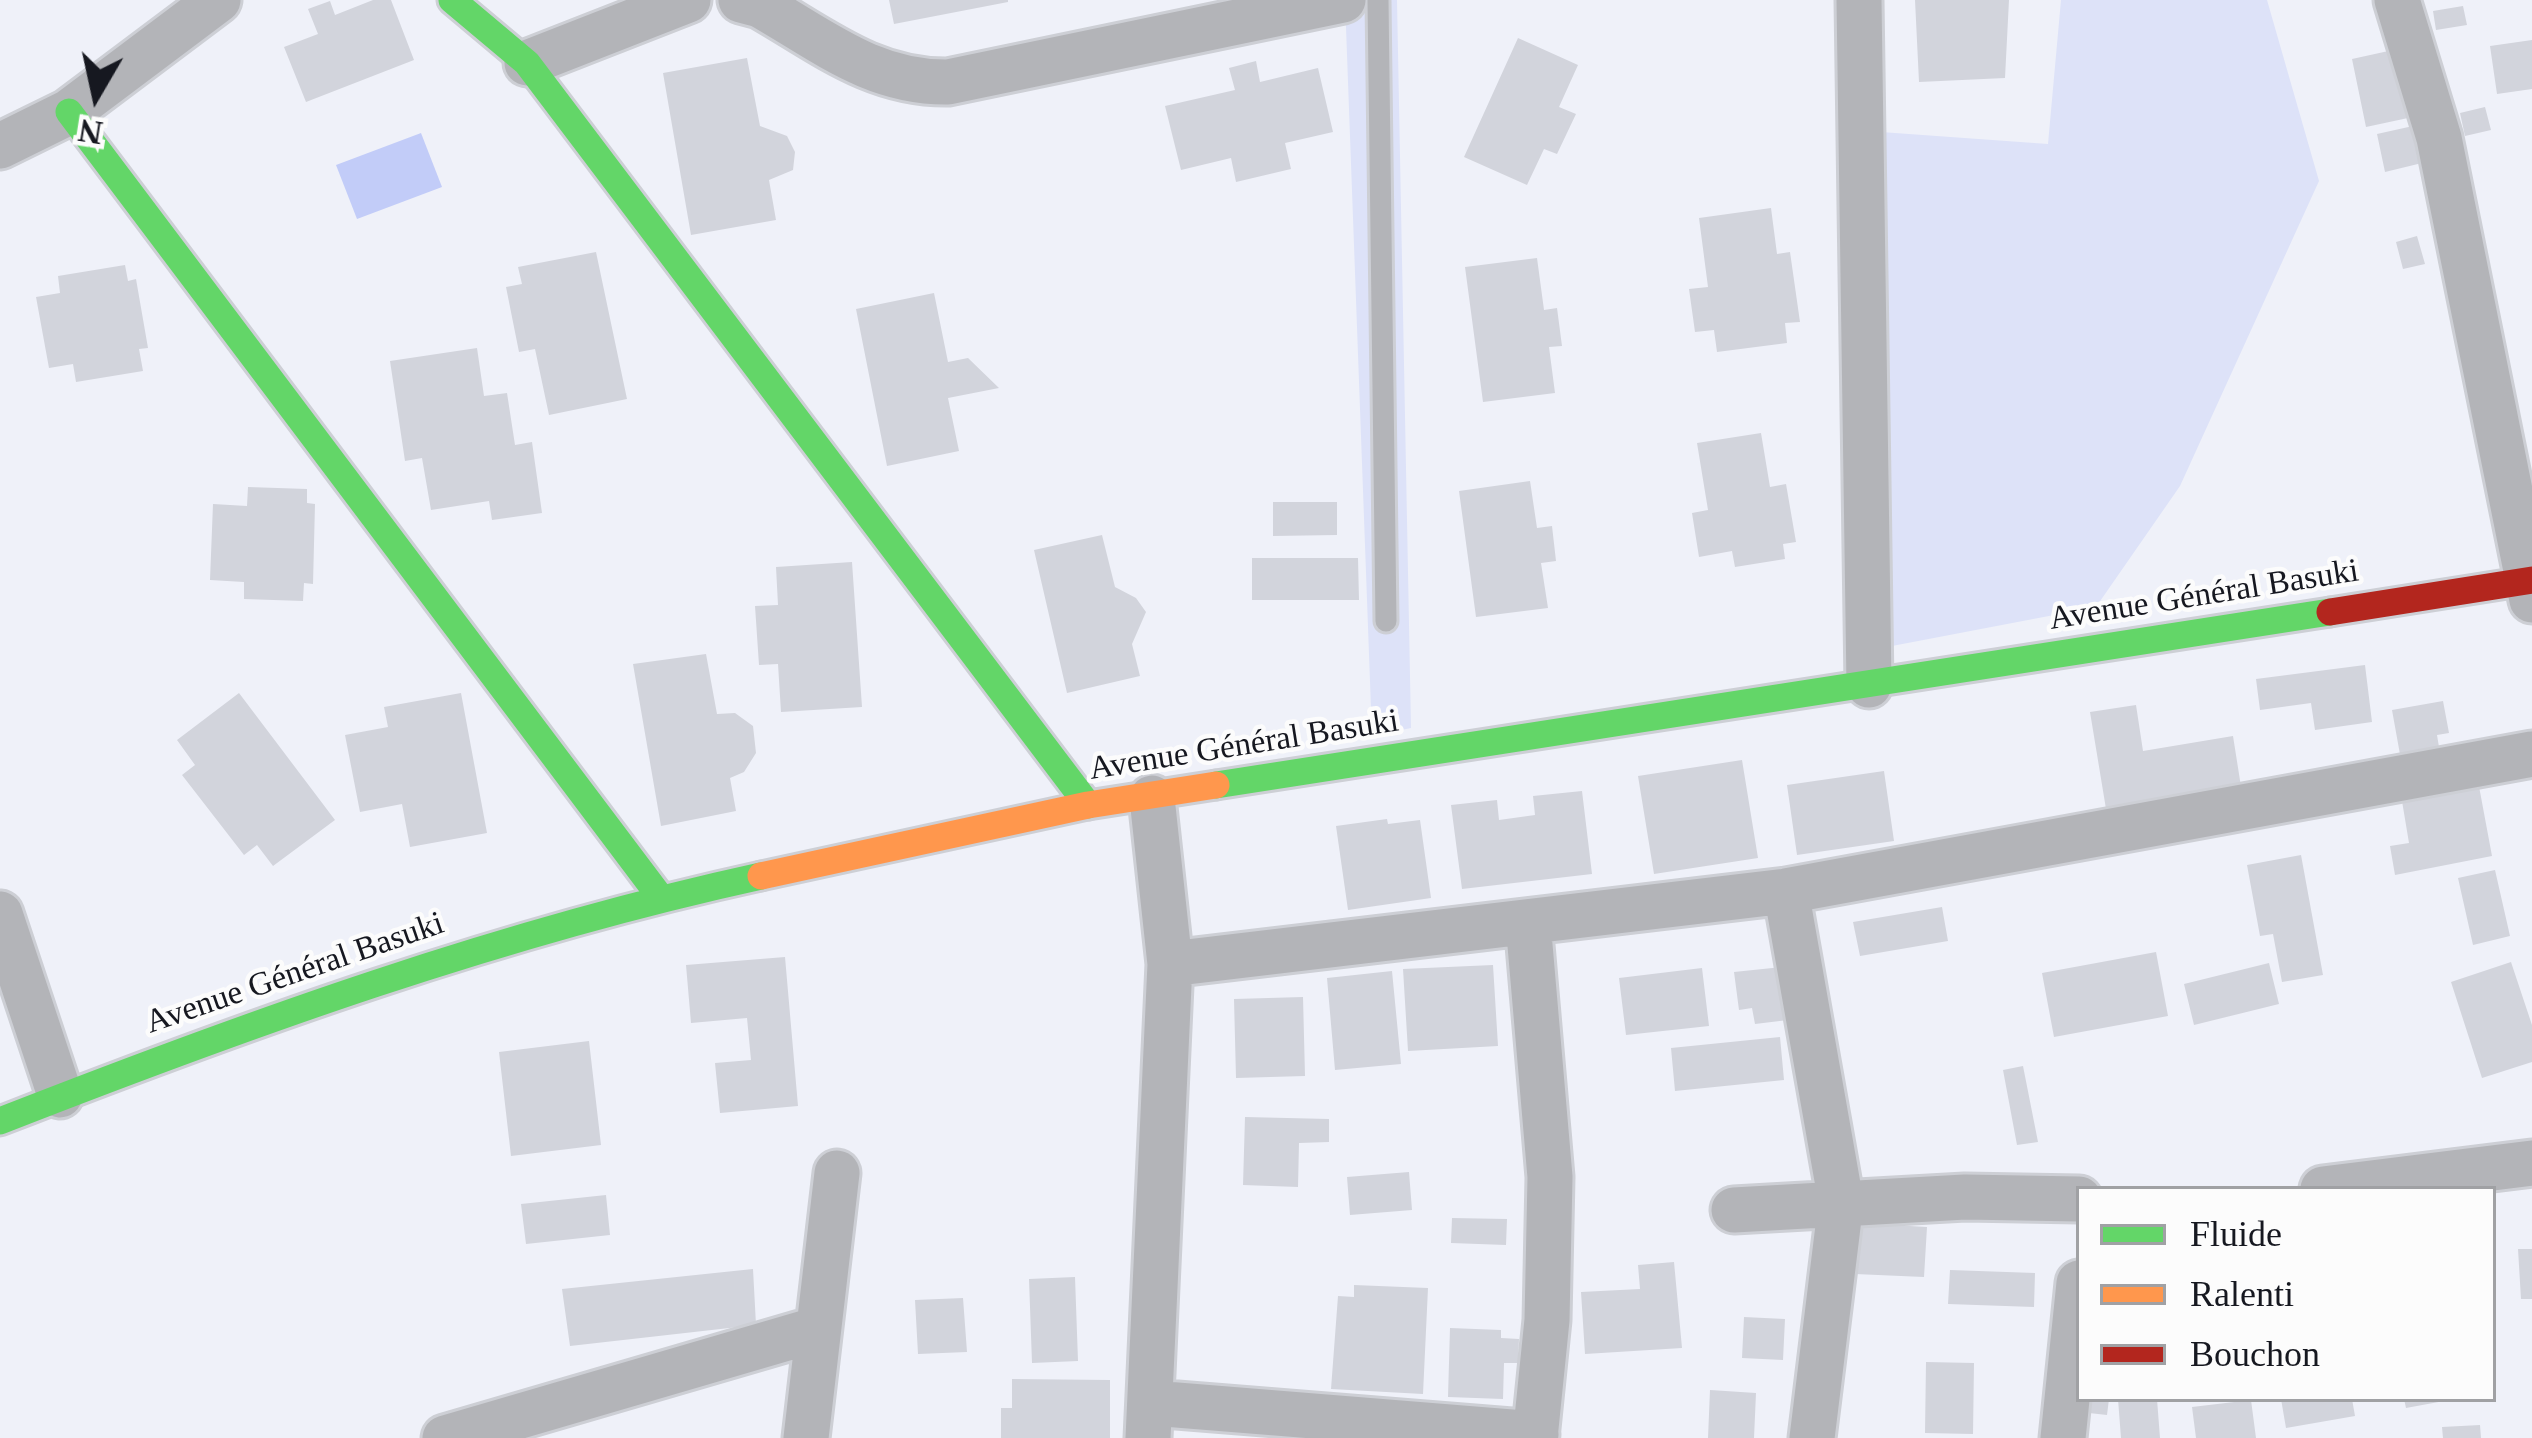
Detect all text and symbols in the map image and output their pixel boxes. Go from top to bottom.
north arrow [36,36,156,156]
text: N [76,112,105,151]
street label: Avenue Général Basuki [2046,552,2362,640]
street label: Avenue Général Basuki [1086,702,1402,790]
street label: Avenue Général Basuki [141,904,449,1044]
legend [2076,1186,2496,1402]
text: Fluide [2190,1214,2282,1254]
text: Ralenti [2190,1274,2294,1314]
text: Bouchon [2190,1334,2320,1374]

